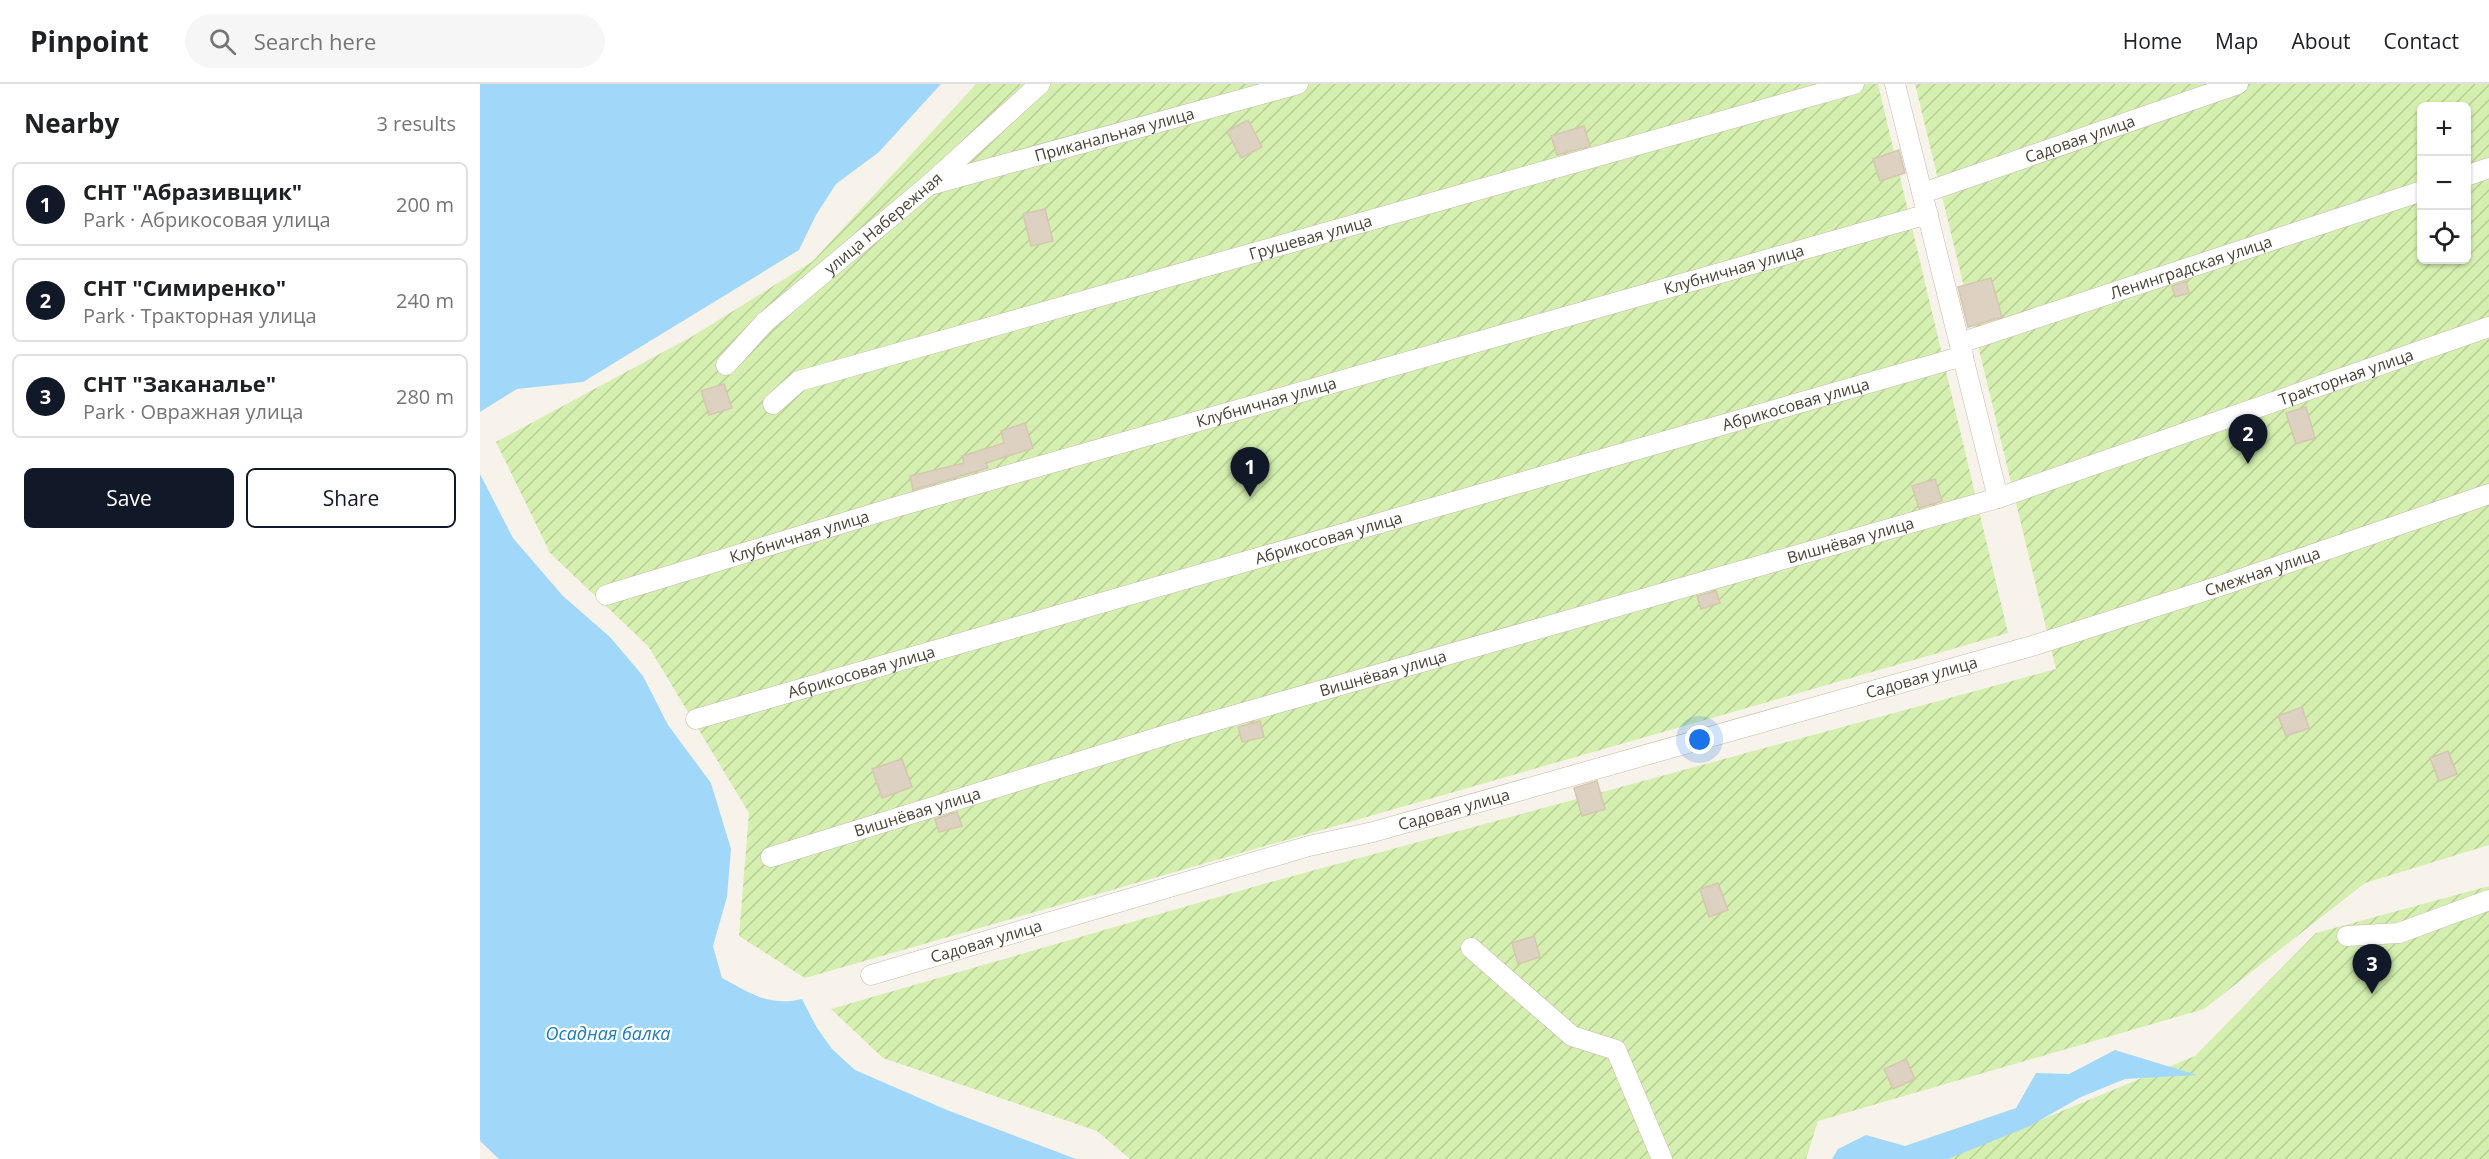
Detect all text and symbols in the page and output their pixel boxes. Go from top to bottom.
search box [185,14,605,68]
text: Pinpoint [30,22,149,60]
icon: search [206,25,239,58]
text: Search here [254,26,376,56]
text: Home [2123,27,2182,55]
text: Map [2215,27,2258,55]
text: About [2291,27,2351,55]
text: Contact [2384,27,2459,55]
street label: Приканальная улица [1032,102,1197,167]
map controls [2417,102,2471,264]
button: + [2417,102,2471,156]
text: Nearby [24,105,119,141]
street label: Садовая улица [2022,109,2138,168]
text: 3 results [376,110,456,137]
button: − [2417,156,2471,210]
street label: улица Набережная [819,167,947,279]
text: СНТ "Абразивщик" [83,176,302,206]
text: 1 [40,191,51,218]
text: 200 m [396,191,454,218]
text: Park · Абрикосовая улица [83,206,331,233]
street label: Грушевая улица [1246,209,1374,265]
button: locate [2417,210,2471,264]
street label: Ленинградская улица [2107,230,2275,304]
street label: Клубничная улица [1661,239,1806,299]
text: СНТ "Симиренко" [83,272,286,302]
text: 2 [40,287,51,314]
text: 240 m [396,287,454,314]
text: Park · Тракторная улица [83,302,317,329]
street label: Тракторная улица [2276,343,2416,410]
text: СНТ "Заканалье" [83,368,276,398]
street label: Клубничная улица [1194,372,1339,432]
street label: Абрикосовая улица [1720,372,1872,435]
text: 3 [40,383,51,410]
text: 280 m [396,383,454,410]
text: Park · Овражная улица [83,398,303,425]
pin: 2 [2228,414,2268,464]
pin: 1 [1230,448,1270,497]
button: Save [24,468,234,528]
button: Share [246,468,456,528]
street label: Клубничная улица [727,505,872,568]
street label: Абрикосовая улица [1252,506,1405,569]
street label: Вишнёвая улица [1784,511,1916,569]
street label: Смежная улица [2202,542,2323,601]
street label: Абрикосовая улица [785,640,938,703]
street label: Вишнёвая улица [1317,644,1449,702]
street label: Садовая улица [1863,651,1980,703]
your location [1685,725,1714,754]
street label: Вишнёвая улица [851,782,983,842]
street label: Садовая улица [1395,783,1512,835]
street label: Садовая улица [928,914,1044,968]
pin: 3 [2352,944,2392,994]
water label: Осадная балка [546,1021,671,1045]

